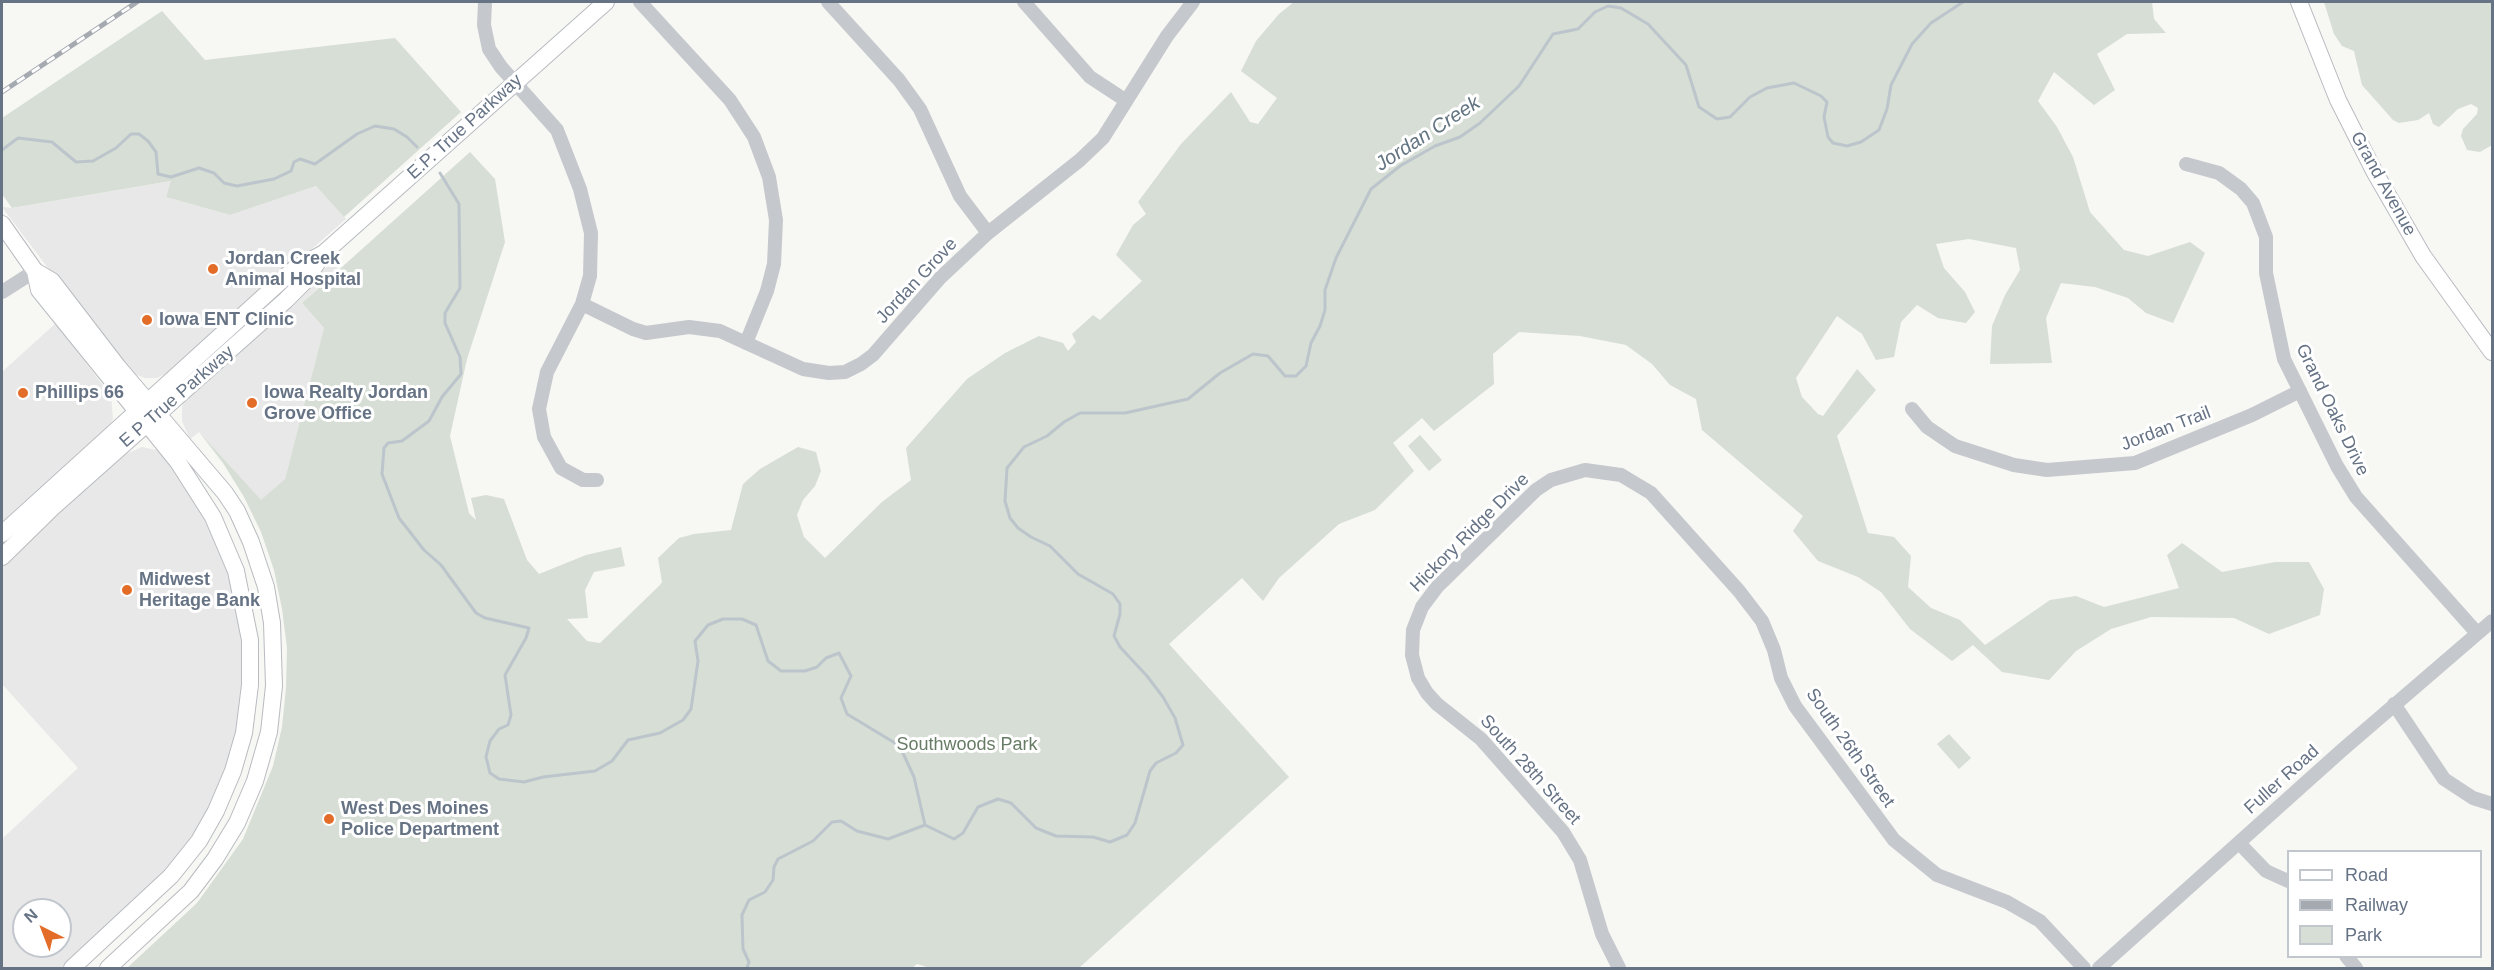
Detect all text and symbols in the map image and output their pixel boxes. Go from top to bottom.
street label: E.P. True Parkway [403,70,527,184]
water label: Jordan Creek [1371,91,1485,177]
street label: Grand Avenue [2345,128,2421,240]
street label: Jordan Grove [872,234,962,328]
place label: Jordan Creek Animal Hospital [225,248,361,290]
marker: Jordan Creek Animal Hospital [206,262,220,276]
place label: Iowa ENT Clinic [159,309,294,331]
marker: Iowa ENT Clinic [140,313,154,327]
street label: E P True Parkway [115,341,239,453]
street label: Grand Oaks Drive [2291,341,2373,479]
place label: Phillips 66 [35,382,124,404]
place label: Iowa Realty Jordan Grove Office [264,382,428,424]
marker: Phillips 66 [16,386,30,400]
marker: Iowa Realty Jordan Grove Office [245,396,259,410]
street label: Jordan Trail [2118,402,2214,456]
street label: Hickory Ridge Drive [1406,469,1534,597]
place label: Midwest Heritage Bank [139,569,260,612]
marker: Midwest Heritage Bank [120,583,134,597]
street label: South 26th Street [1801,684,1899,812]
street label: South 28th Street [1475,711,1585,829]
park label: Southwoods Park [896,734,1038,756]
street label: Fuller Road [2240,741,2324,819]
place label: West Des Moines Police Department [341,798,499,840]
marker: West Des Moines Police Department [322,812,336,826]
legend [2287,850,2482,958]
text: Road [2345,865,2388,885]
text: Railway [2345,895,2408,915]
north arrow [12,898,72,958]
text: N [21,906,41,926]
text: Park [2345,925,2382,945]

